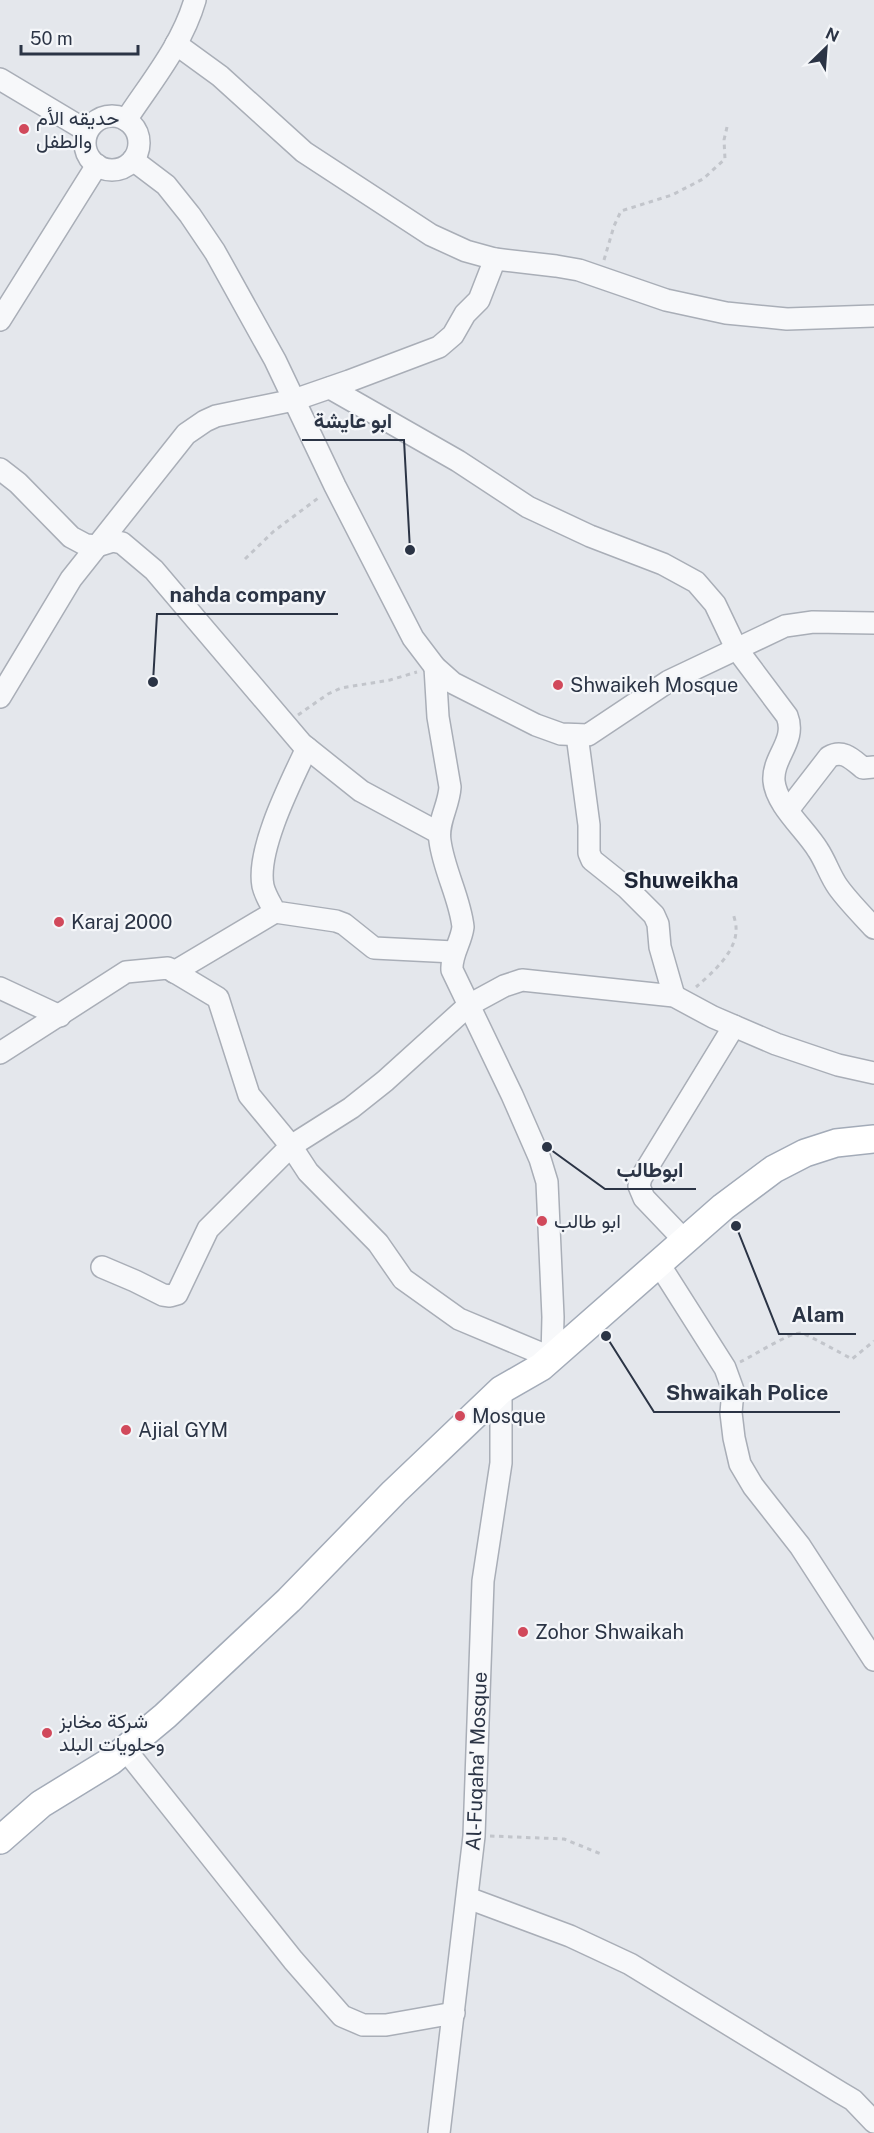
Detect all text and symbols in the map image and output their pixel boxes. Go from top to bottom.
scale bar [21,18,138,56]
north arrow [796,18,856,78]
text: N [822,24,842,46]
text: 50 m [30,28,73,49]
place label: حديقه الأم والطفل [36,106,119,154]
marker: حديقه الأم والطفل [17,122,31,136]
callout: ابو عايشة [302,401,404,440]
text: ابو عايشة [314,408,392,434]
callout: nahda company [157,575,338,614]
text: nahda company [170,582,327,607]
place label: Shwaikeh Mosque [570,673,738,697]
marker: Shwaikeh Mosque [551,678,565,692]
district label: Shuweikha [623,867,739,893]
place label: Karaj 2000 [71,910,173,934]
marker: Karaj 2000 [52,915,66,929]
callout: ابوطالب [605,1150,696,1189]
text: ابوطالب [616,1157,684,1183]
place label: ابو طالب [554,1209,621,1234]
marker: ابو طالب [535,1214,549,1228]
callout: Alam [779,1295,856,1334]
text: Alam [792,1302,844,1327]
callout: Shwaikah Police [654,1373,840,1412]
text: Shwaikah Police [666,1380,828,1405]
place label: Mosque [472,1404,546,1428]
marker: Mosque [453,1409,467,1423]
place label: Ajial GYM [138,1418,228,1442]
marker: Ajial GYM [119,1423,133,1437]
place label: Zohor Shwaikah [535,1620,684,1644]
marker: Zohor Shwaikah [516,1625,530,1639]
street label: Al-Fuqaha' Mosque [460,1671,492,1852]
place label: شركة مخابز وحلويات البلد [58,1709,165,1757]
marker: شركة مخابز وحلويات البلد [40,1726,54,1740]

